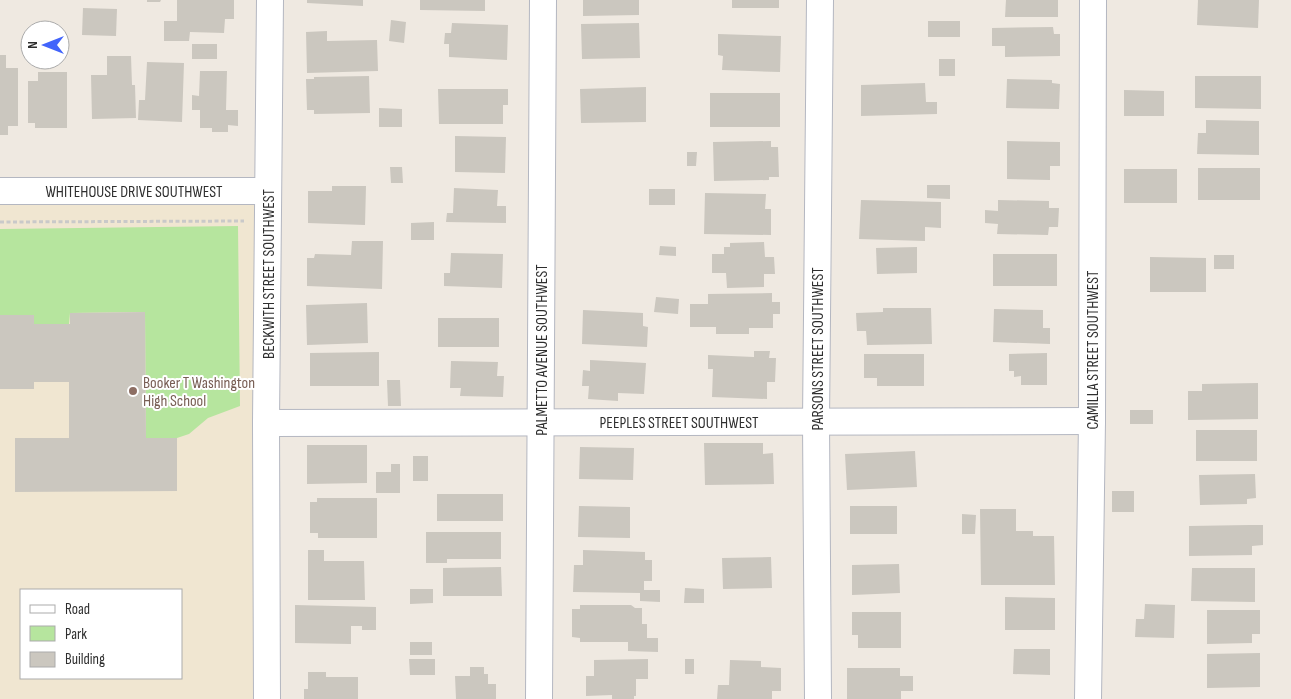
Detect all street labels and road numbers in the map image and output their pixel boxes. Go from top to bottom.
street label: WHITEHOUSE DRIVE SOUTHWEST [45,183,223,202]
street label: BECKWITH STREET SOUTHWEST [260,189,279,359]
street label: PALMETTO AVENUE SOUTHWEST [533,264,552,436]
street label: PARSONS STREET SOUTHWEST [809,267,828,431]
street label: CAMILLA STREET SOUTHWEST [1084,270,1103,430]
street label: PEEPLES STREET SOUTHWEST [600,414,759,433]

